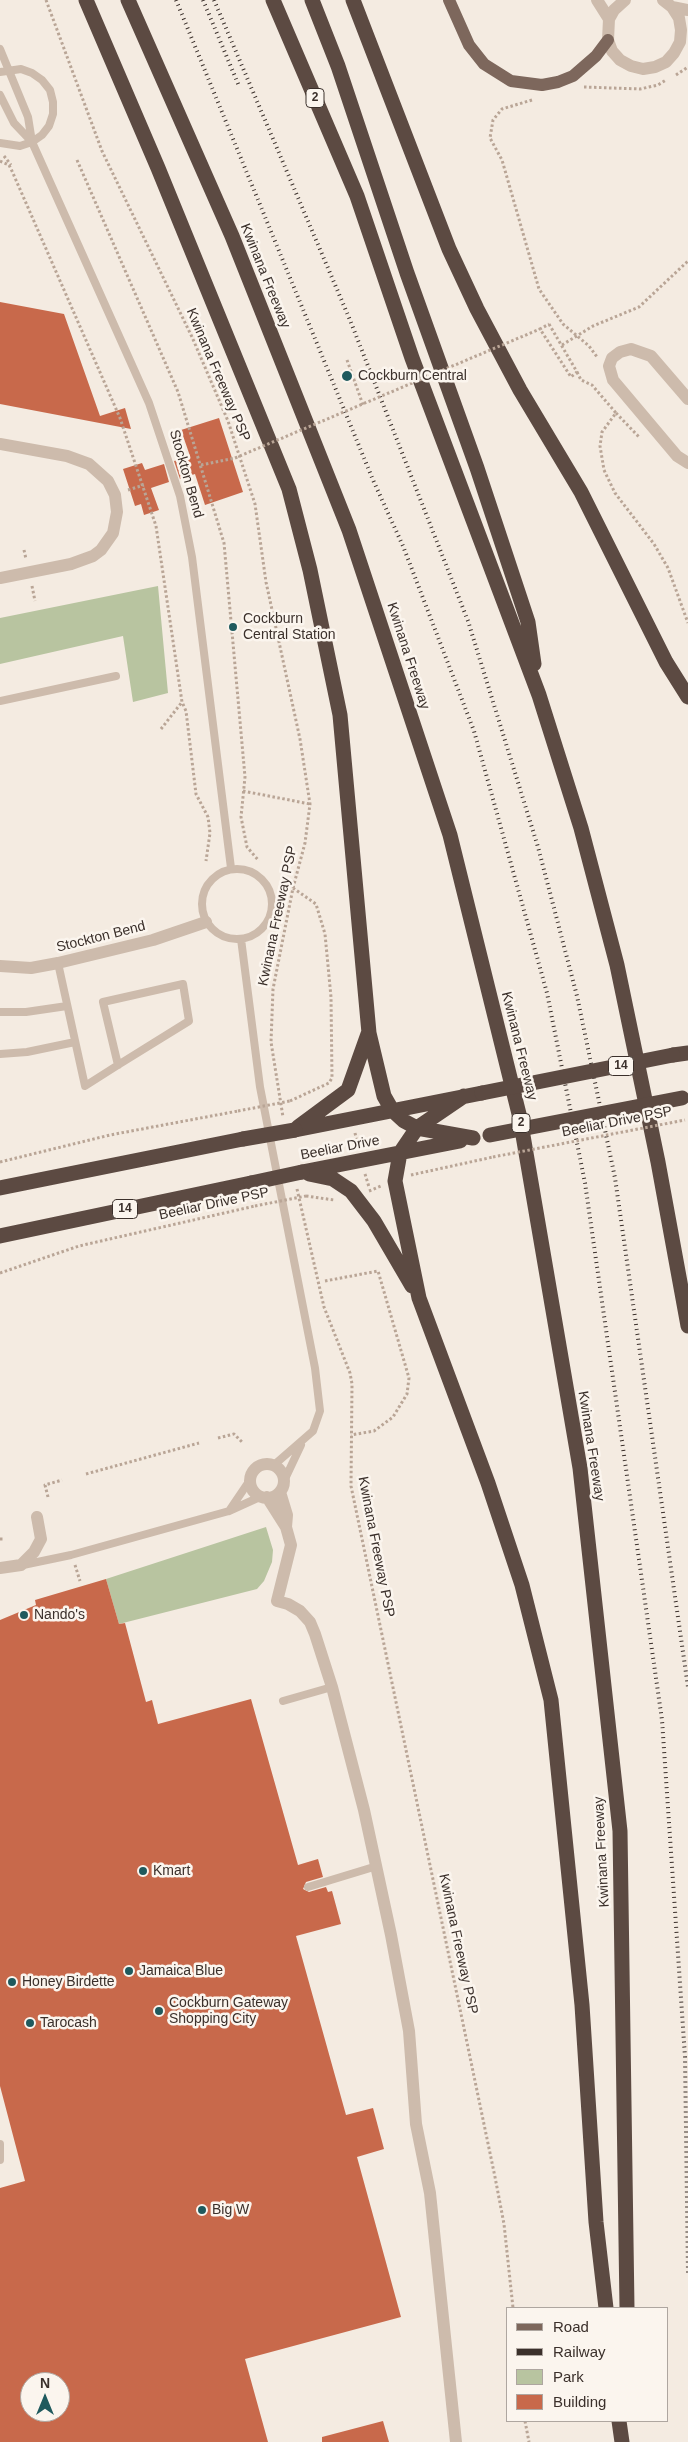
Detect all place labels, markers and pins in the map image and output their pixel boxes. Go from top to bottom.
place label: Cockburn Central [358,368,467,384]
marker: Cockburn Central [340,369,354,383]
place label: Cockburn Central Station [243,611,336,644]
marker: Cockburn Central Station [227,621,239,633]
place label: Nando's [34,1607,85,1623]
marker: Nando's [18,1609,30,1621]
place label: Kmart [153,1863,190,1879]
marker: Kmart [137,1865,149,1877]
place label: Jamaica Blue [139,1963,223,1979]
marker: Jamaica Blue [123,1965,135,1977]
place label: Honey Birdette [22,1974,115,1990]
marker: Honey Birdette [6,1976,18,1988]
place label: Cockburn Gateway Shopping City [169,1995,288,2028]
marker: Cockburn Gateway Shopping City [153,2005,165,2017]
place label: Tarocash [40,2015,97,2031]
marker: Tarocash [24,2017,36,2029]
place label: Big W [212,2202,249,2218]
marker: Big W [196,2204,208,2216]

